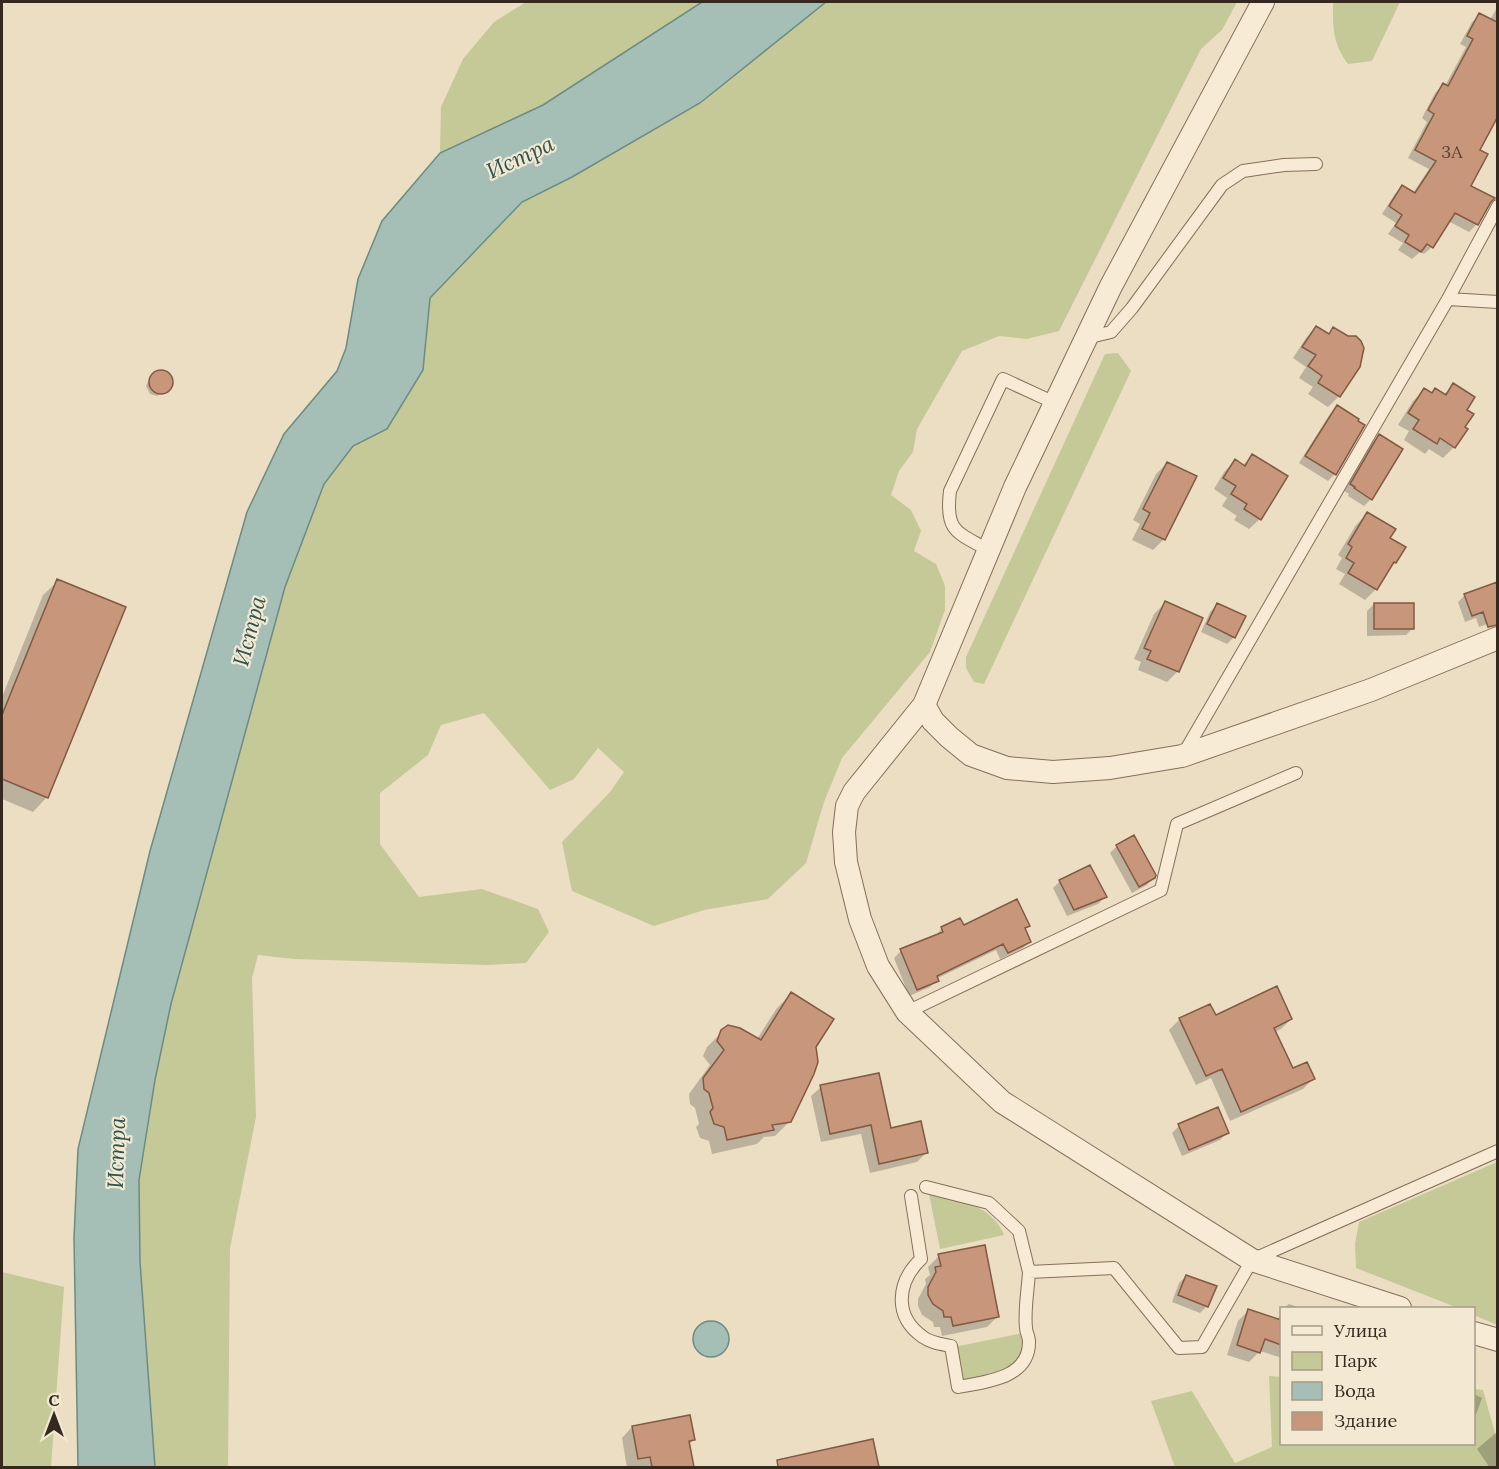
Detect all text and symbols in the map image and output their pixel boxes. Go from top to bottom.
water label: Истра [482,129,559,185]
house number: 3А [1441,140,1463,163]
water label: Истра [226,592,272,669]
water label: Истра [101,1116,131,1189]
legend [1280,1307,1475,1445]
text: Улица [1333,1319,1387,1342]
text: Парк [1334,1349,1378,1372]
text: Вода [1334,1379,1376,1402]
north arrow [24,1385,84,1445]
text: С [48,1390,60,1410]
text: Здание [1334,1409,1397,1432]

